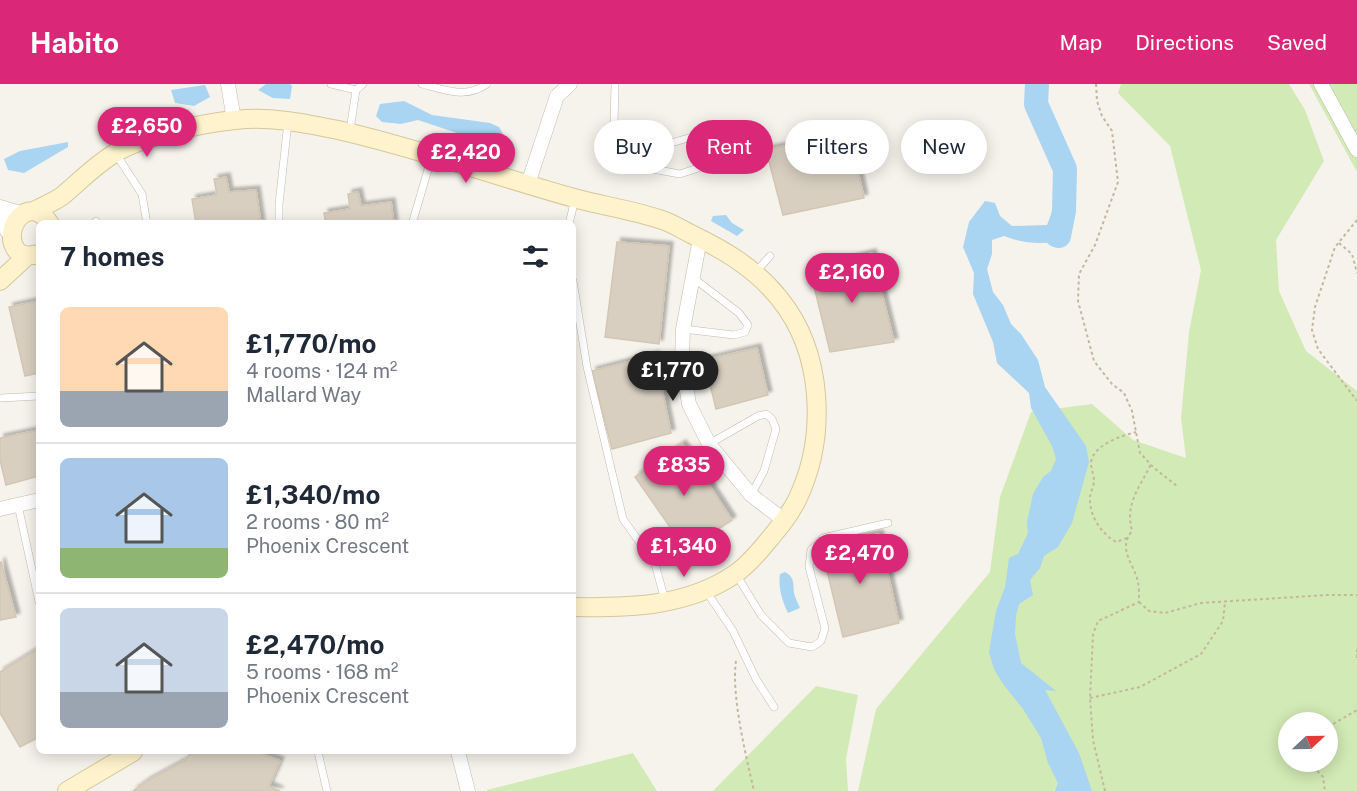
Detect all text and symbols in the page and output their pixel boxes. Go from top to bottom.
text: Habito [30,26,119,59]
text: Map [1060,30,1102,55]
text: Directions [1135,30,1234,55]
text: Saved [1267,30,1327,55]
pin: £2,650 [98,107,196,158]
text: £2,650 [112,114,182,138]
chip: Buy [594,120,674,174]
chip: Rent [686,120,773,174]
chip: Filters [785,120,889,174]
chip: New [901,120,987,174]
pin: £2,420 [417,133,515,184]
text: £2,420 [431,140,501,164]
icon: filters [519,240,552,273]
text: 7 homes [60,241,164,272]
pin: £2,160 [803,253,901,304]
text: £2,160 [819,260,885,284]
text: £1,770/mo [246,328,376,359]
icon: home [108,331,180,403]
pin: £1,770 [624,351,722,402]
text: £1,770 [641,358,705,382]
text: 4 rooms · 124 m² [246,359,397,383]
text: Mallard Way [246,383,361,407]
pin: £835 [648,446,720,497]
text: £835 [657,453,711,477]
text: £1,340/mo [246,479,380,510]
icon: home [108,482,180,554]
text: 2 rooms · 80 m² [246,510,389,534]
pin: £1,340 [635,527,733,578]
text: Phoenix Crescent [246,534,409,558]
text: £1,340 [651,534,717,558]
pin: £2,470 [811,534,909,585]
text: £2,470 [825,541,895,565]
text: £2,470/mo [246,629,384,660]
icon: home [108,632,180,704]
text: 5 rooms · 168 m² [246,660,398,684]
text: Phoenix Crescent [246,684,409,708]
north arrow [1278,712,1338,772]
map controls [1278,712,1338,772]

